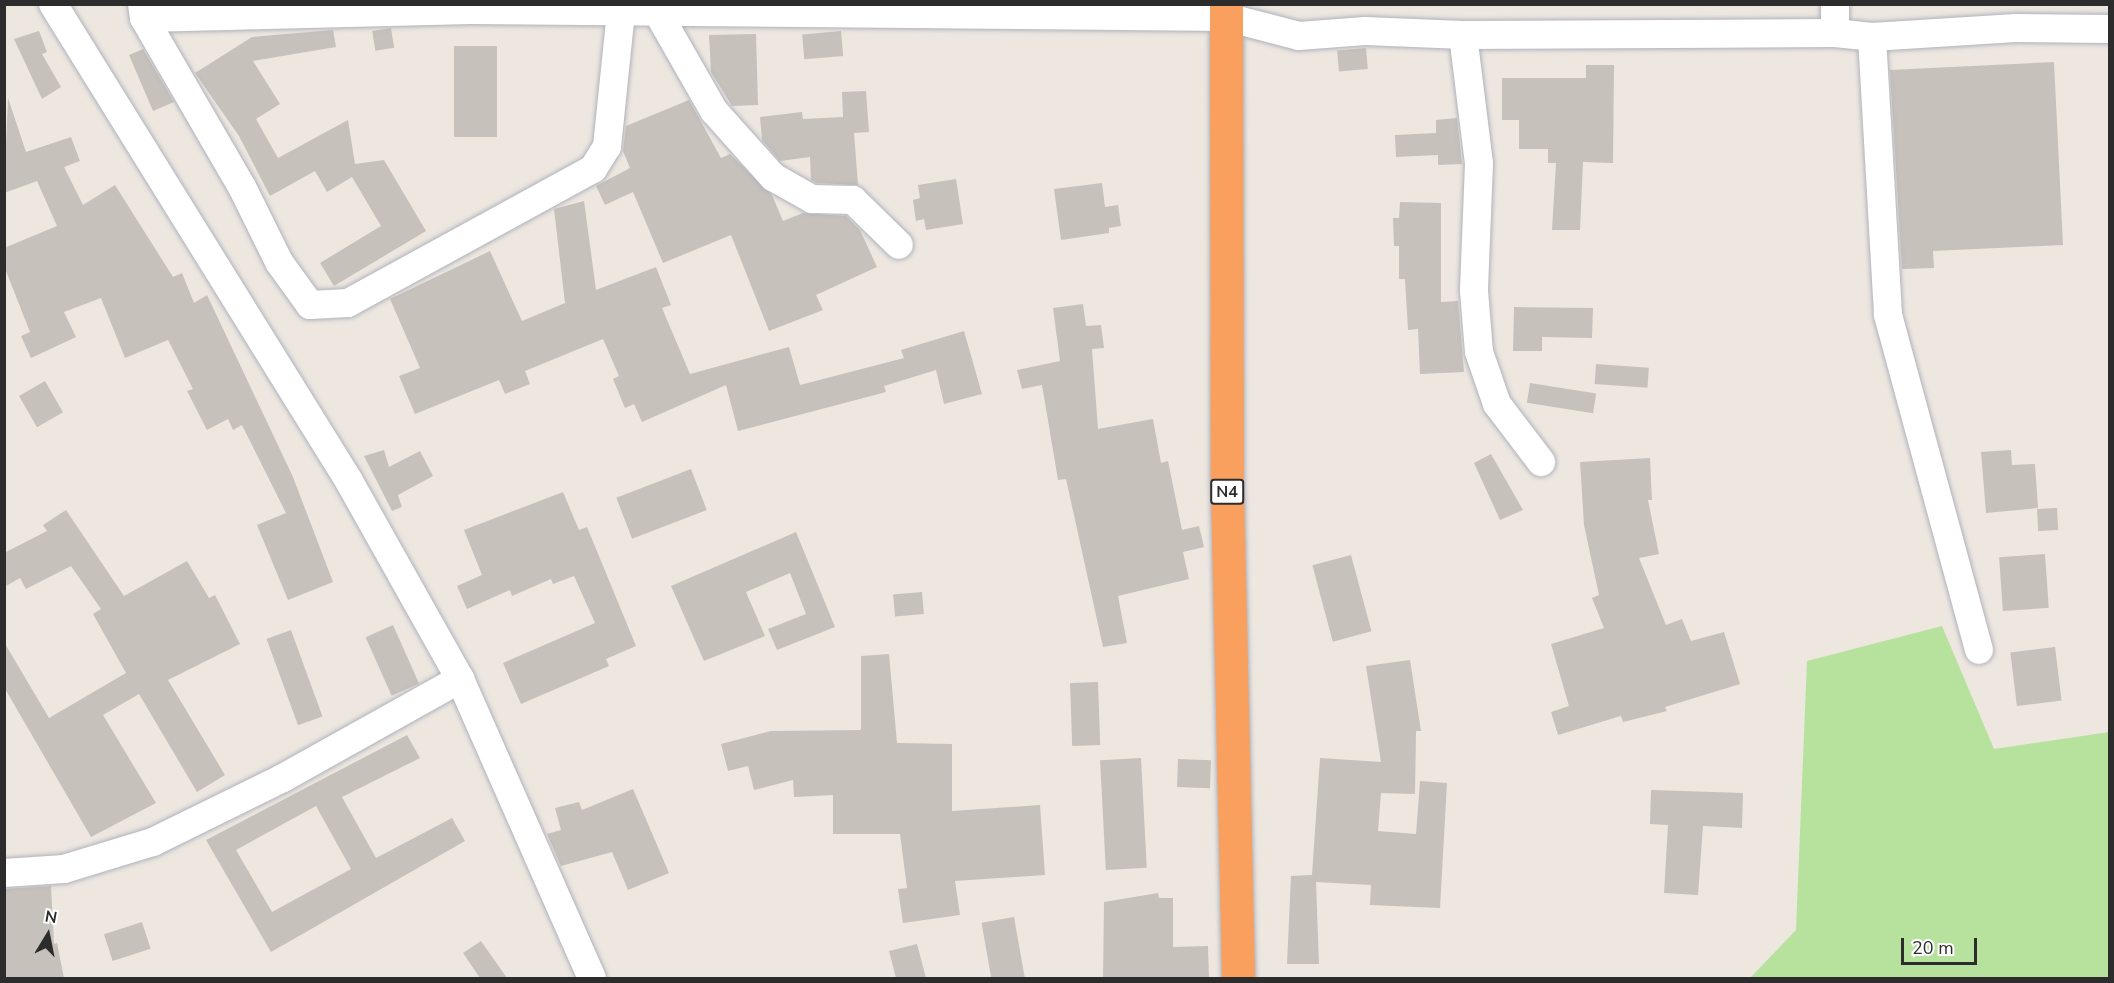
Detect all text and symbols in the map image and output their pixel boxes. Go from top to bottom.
road number: N4 [1209,479,1245,505]
north arrow [18,905,78,965]
text: N [43,905,59,929]
scale bar [1904,926,1980,964]
text: 20 m [1912,936,1954,960]

